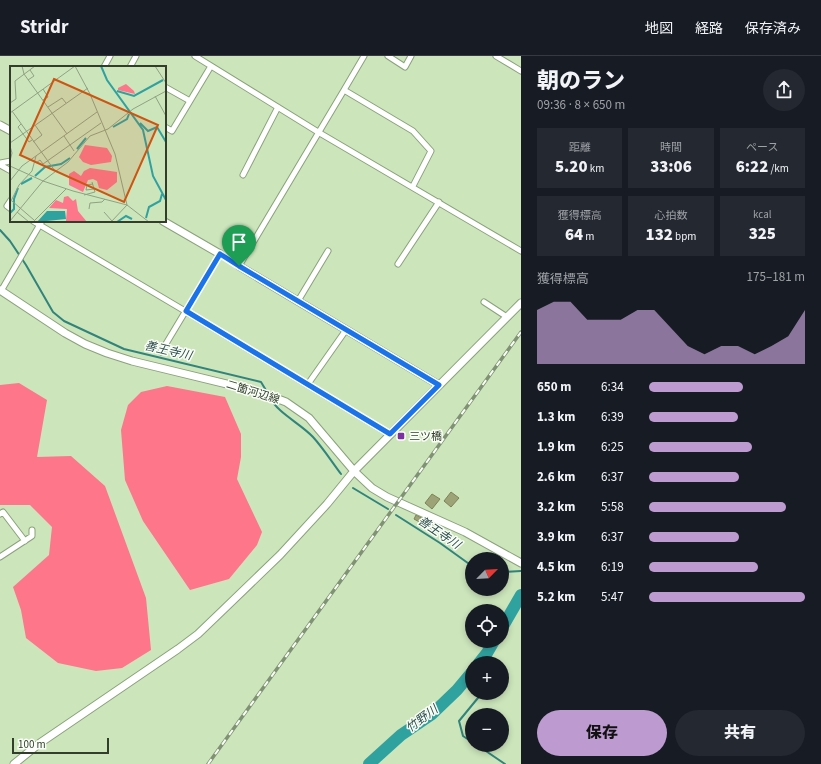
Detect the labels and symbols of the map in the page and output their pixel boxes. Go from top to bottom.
inset map [10,66,166,222]
pin [222,225,256,266]
water label: 善王寺川 [143,337,195,365]
street label: 二箇河辺線 [225,377,281,407]
place label: 三ツ橋 [409,429,442,444]
marker: 三ツ橋 [396,431,406,441]
water label: 善王寺川 [414,513,465,555]
north arrow [465,552,509,596]
water label: 竹野川 [403,700,443,737]
scale bar [12,736,109,755]

